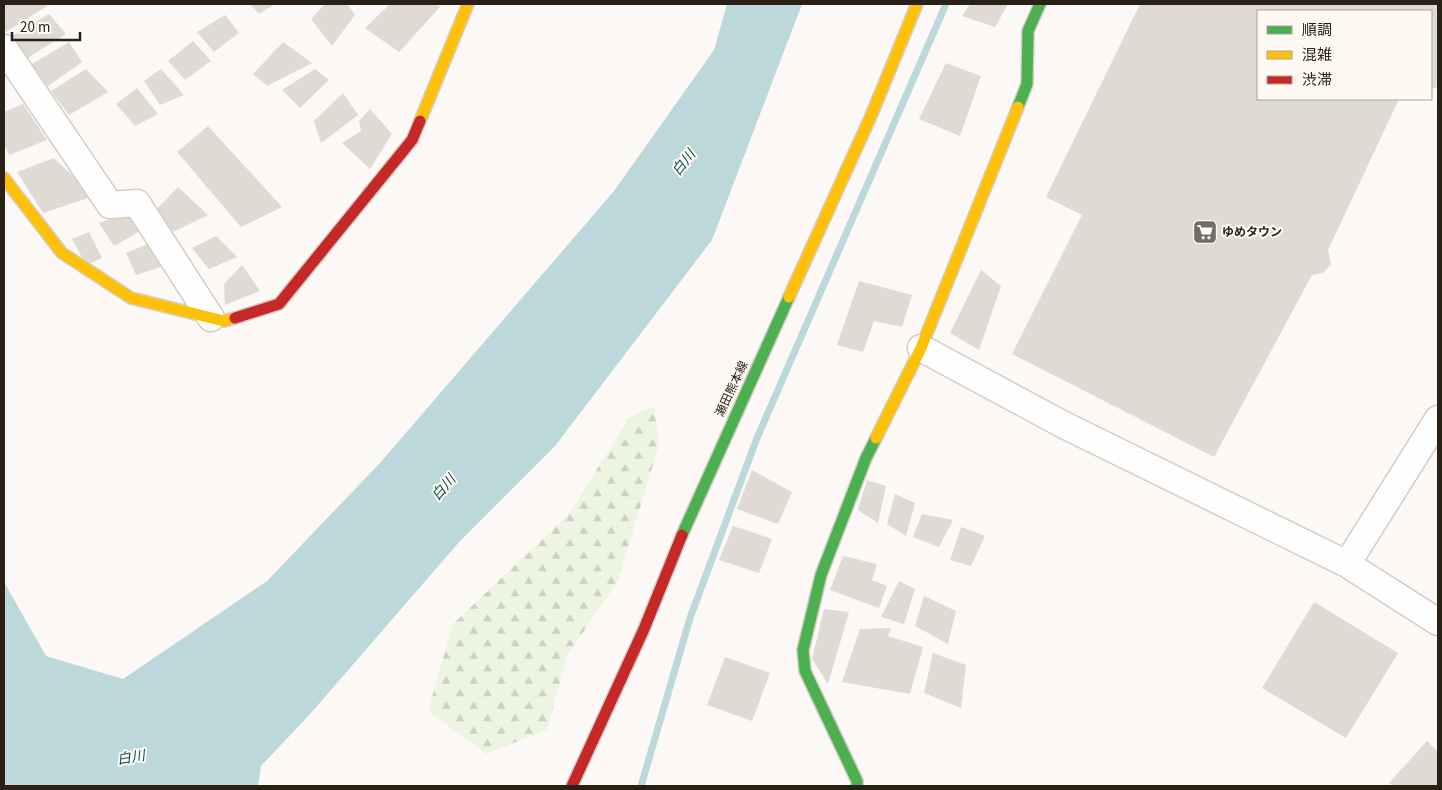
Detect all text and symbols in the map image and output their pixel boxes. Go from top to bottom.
scale bar [12,10,80,42]
legend [1257,10,1432,100]
text: 20 m [20,17,50,38]
text: 順調 [1302,20,1332,41]
text: 混雑 [1302,45,1332,66]
text: 渋滞 [1302,70,1332,91]
water label: 白川 [668,144,702,180]
supermarket icon: ゆめタウン [1192,219,1218,245]
place label: ゆめタウン [1222,224,1282,241]
street label: 瀬田熊本線 [712,358,752,420]
water label: 白川 [427,469,462,505]
water label: 白川 [116,746,148,770]

